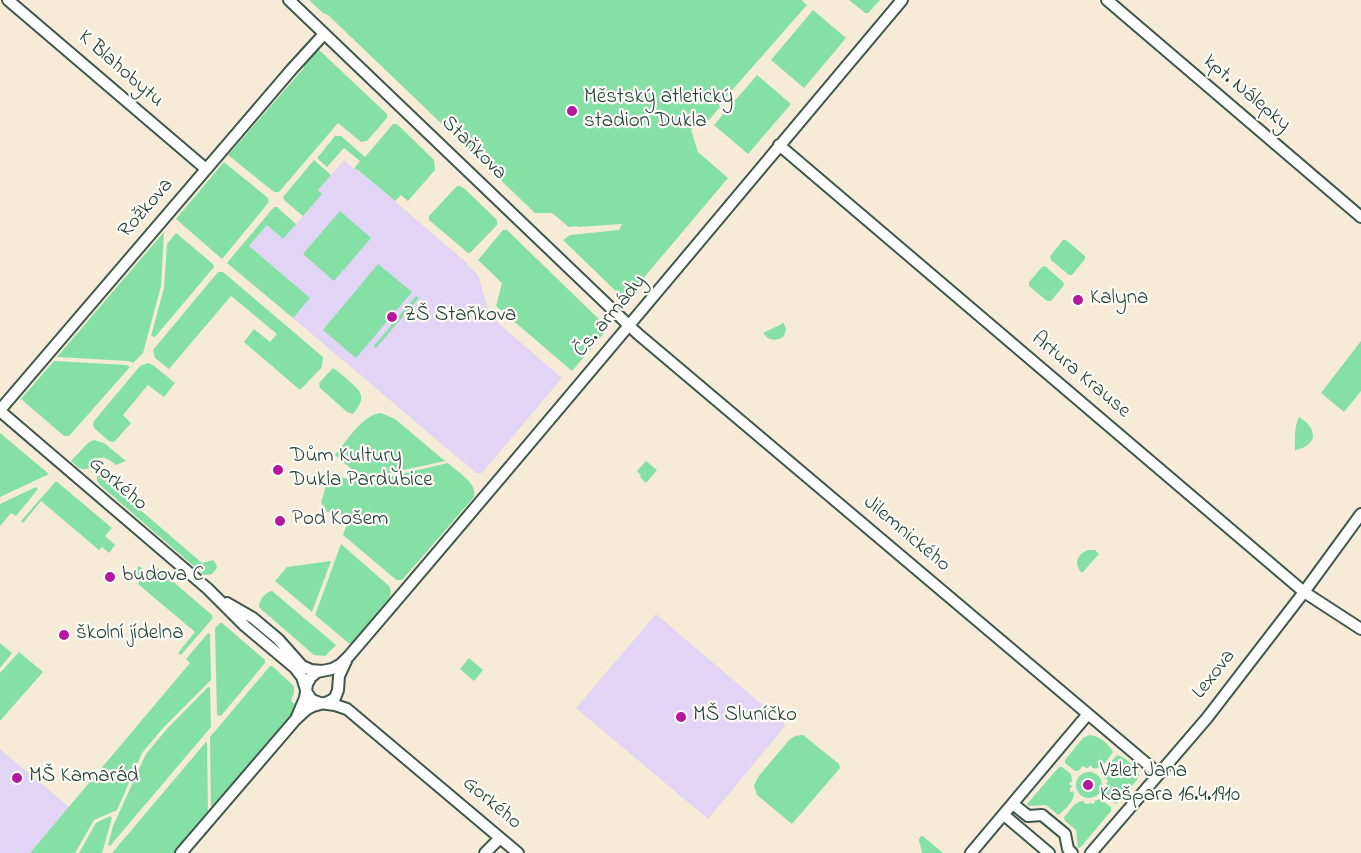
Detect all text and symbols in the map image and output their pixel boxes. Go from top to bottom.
street label: K Blahobytu [72,26,168,114]
street label: kpt. Nálepky [1197,50,1295,138]
place label: Městský atletický stadion Dukla [584,86,733,136]
marker: Městský atletický stadion Dukla [565,104,579,118]
street label: Staňkova [435,112,511,186]
street label: Rožkova [114,174,180,244]
street label: Čs. armády [569,271,653,363]
place label: Kalyna [1090,287,1148,313]
marker: Kalyna [1071,293,1085,307]
place label: ZŠ Staňkova [404,304,516,330]
marker: ZŠ Staňkova [385,310,399,324]
street label: Artura Krause [1025,327,1135,425]
place label: Dům Kultury Dukla Pardubice [290,445,433,495]
street label: Gorkého [82,452,152,518]
marker: Dům Kultury Dukla Pardubice [271,463,285,477]
street label: Jilemnického [857,491,955,579]
place label: Pod Košem [292,508,388,534]
marker: Pod Košem [273,514,287,528]
place label: budova C [122,564,204,590]
marker: budova C [103,570,117,584]
place label: školní jídelna [76,622,183,648]
marker: školní jídelna [57,628,71,642]
street label: Lexova [1188,645,1242,705]
place label: MŠ Sluníčko [693,704,797,730]
marker: MŠ Sluníčko [674,710,688,724]
place label: Vzlet Jana Kašpara 16.4.1910 [1100,760,1240,810]
place label: MŠ Kamarád [29,765,139,791]
marker: MŠ Kamarád [10,771,24,785]
street label: Gorkého [456,772,526,836]
marker: Vzlet Jana Kašpara 16.4.1910 [1081,778,1095,792]

